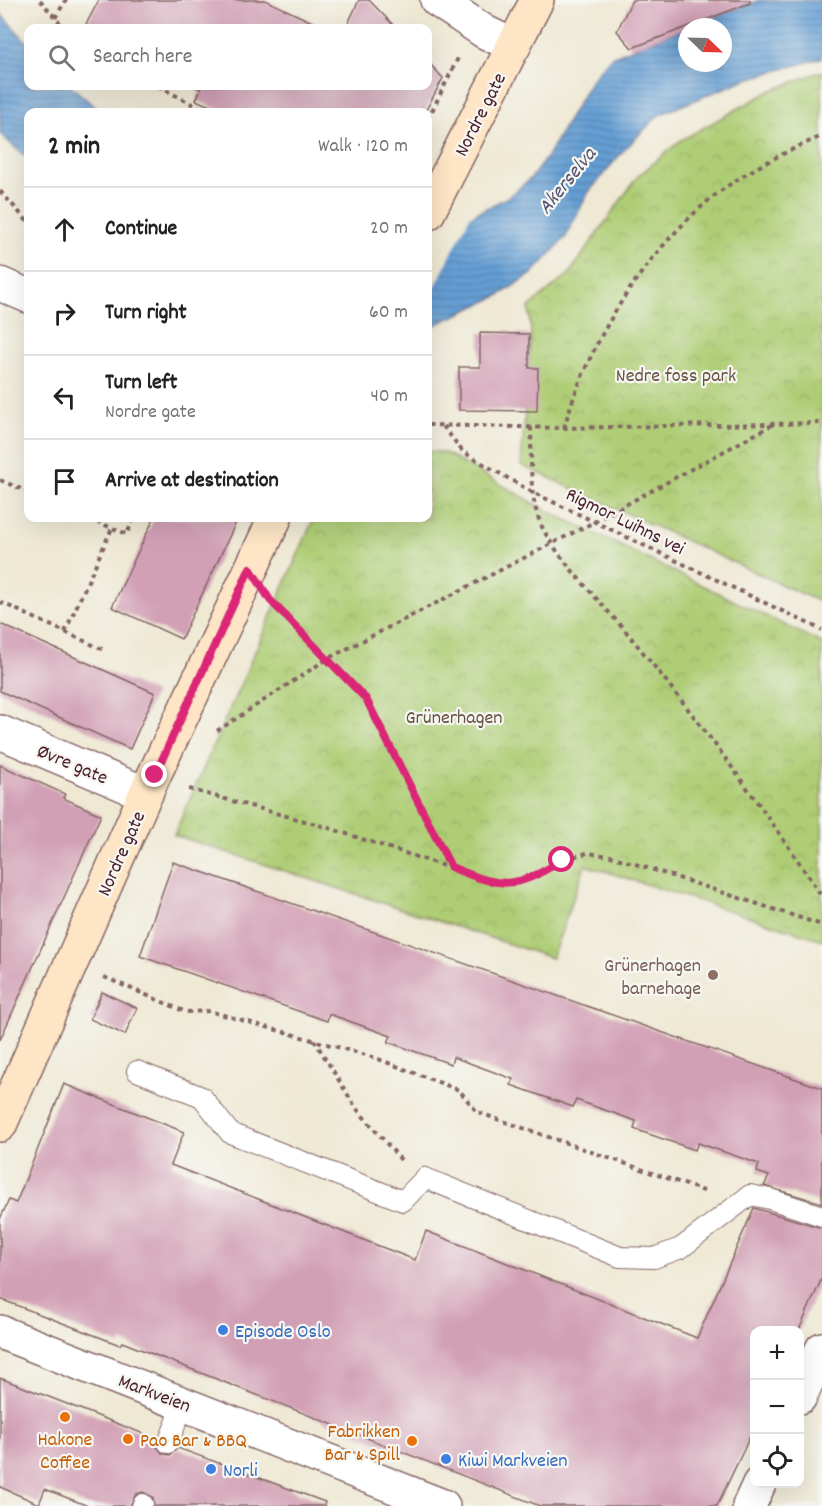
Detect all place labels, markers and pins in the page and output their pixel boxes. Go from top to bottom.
place label: Grünerhagen barnehage [604,953,701,1004]
marker: Grünerhagen barnehage [706,968,720,982]
place label: Episode Oslo [235,1319,331,1347]
marker: Episode Oslo [216,1323,230,1337]
marker: Hakone Coffee [58,1410,72,1424]
place label: Fabrikken Bar & Spill [325,1419,400,1470]
place label: Hakone Coffee [38,1427,93,1478]
place label: Pao Bar & BBQ [140,1428,247,1456]
marker: Pao Bar & BBQ [121,1432,135,1446]
marker: Fabrikken Bar & Spill [405,1434,419,1448]
place label: Kiwi Markveien [458,1448,568,1476]
marker: Kiwi Markveien [439,1452,453,1466]
place label: Norli [223,1458,258,1486]
marker: Norli [204,1462,218,1476]

